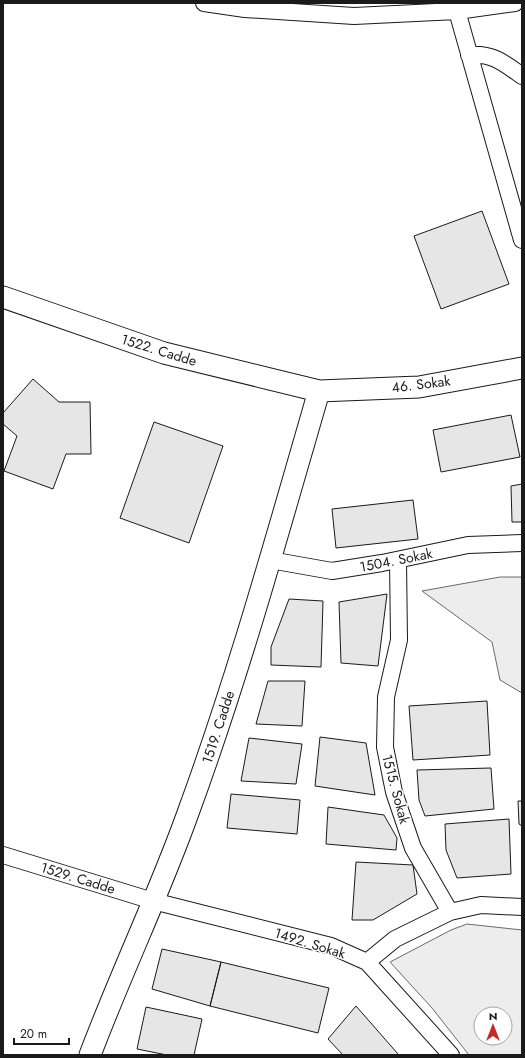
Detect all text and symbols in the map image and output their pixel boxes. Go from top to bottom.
street label: 1522. Cadde [119,329,199,371]
street label: 46. Sokak [391,370,452,398]
street label: 1504. Sokak [358,543,435,577]
street label: 1519. Cadde [197,688,239,766]
street label: 1515. Sokak [377,752,415,827]
street label: 1529. Cadde [38,857,118,899]
street label: 1492. Sokak [272,923,349,964]
north arrow [473,1006,513,1046]
text: N [489,1008,497,1024]
scale bar [14,1020,69,1046]
text: 20 m [20,1025,47,1043]

